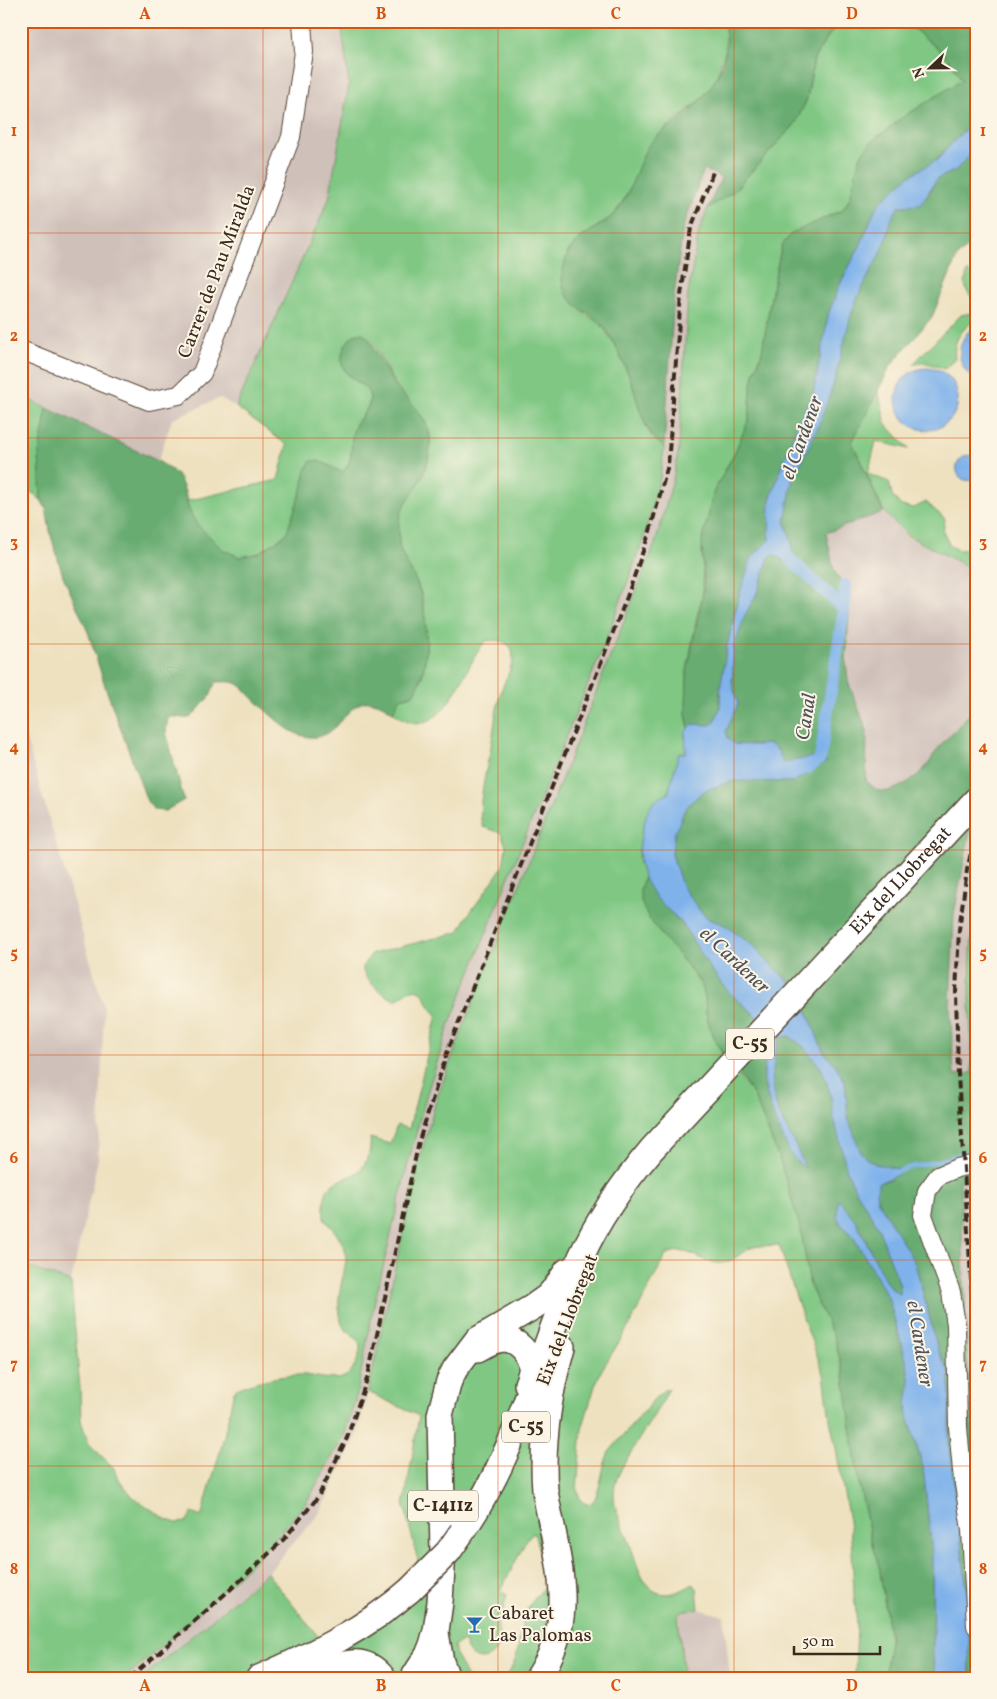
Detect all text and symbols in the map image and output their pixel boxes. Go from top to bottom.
text: A [139,4,151,26]
text: B [376,4,387,26]
text: C [611,4,621,26]
text: D [846,4,858,26]
north arrow [904,42,954,92]
text: N [909,64,930,81]
text: 1 [11,121,17,143]
text: 1 [980,121,986,143]
street label: Carrer de Pau Miralda [172,182,262,362]
text: 2 [10,326,18,348]
text: 2 [979,326,987,348]
water label: el Cardener [775,392,831,484]
text: 3 [10,532,18,554]
text: 3 [979,532,987,554]
water label: Canal [789,692,825,742]
text: 4 [9,737,19,759]
text: 4 [978,737,988,759]
street label: Eix del Llobregat [844,821,958,941]
water label: el Cardener [693,921,776,1001]
text: 5 [10,943,18,965]
text: 5 [979,943,987,965]
road number: C-55 [726,1028,774,1060]
text: 6 [10,1148,19,1170]
text: 6 [979,1148,988,1170]
street label: Eix del Llobregat [531,1250,605,1390]
water label: el Cardener [898,1299,940,1390]
text: 7 [10,1354,18,1376]
text: 7 [979,1354,987,1376]
road number: C-55 [502,1411,550,1442]
road number: C-1411z [408,1490,478,1522]
text: 8 [10,1559,18,1581]
text: 8 [979,1559,987,1581]
place label: Cabaret Las Palomas [489,1601,592,1649]
bar icon: Cabaret Las Palomas [465,1615,485,1635]
scale bar [794,1624,881,1656]
text: 50 m [802,1632,834,1653]
text: A [139,1676,151,1698]
text: B [376,1676,387,1698]
text: C [611,1676,621,1698]
text: D [846,1676,858,1698]

